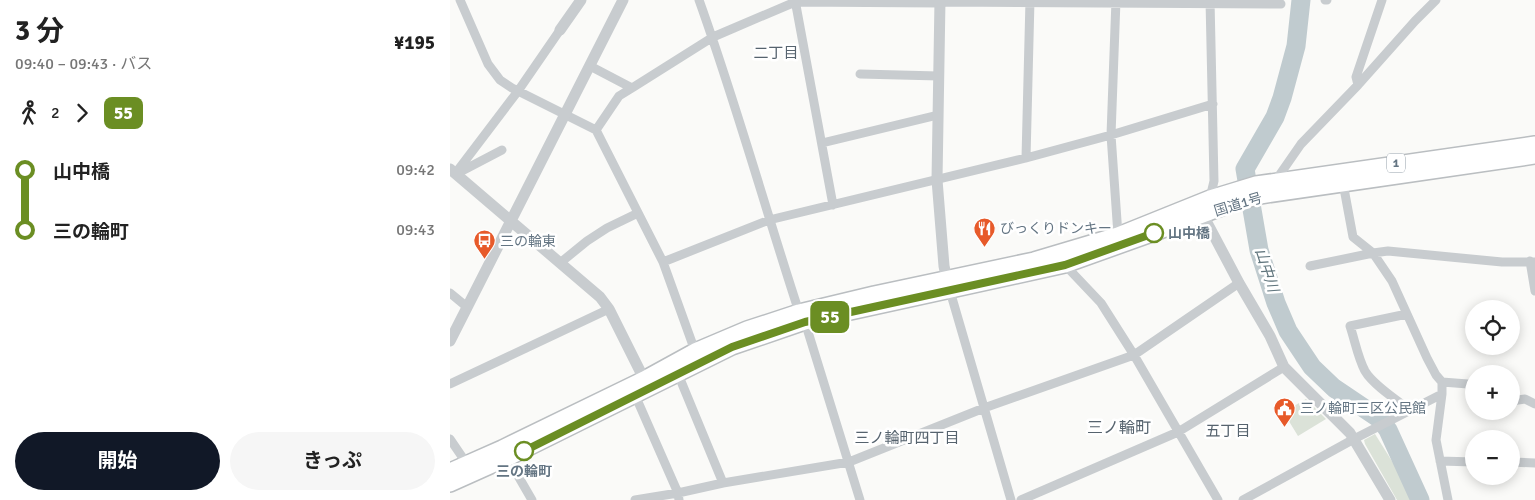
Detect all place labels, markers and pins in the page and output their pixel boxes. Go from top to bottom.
restaurant icon: びっくりドンキー [972,216,996,247]
place label: びっくりドンキー [1000,220,1112,237]
marker: 山中橋 [1144,223,1164,243]
place label: 山中橋 [1168,225,1210,242]
bus stop icon: 三の輪東 [472,229,496,260]
place label: 三の輪東 [500,233,556,250]
public building icon: 三ノ輪町三区公民館 [1272,396,1296,427]
place label: 三ノ輪町三区公民館 [1300,400,1426,417]
marker: 三の輪町 [514,441,534,461]
place label: 三の輪町 [496,463,552,480]

